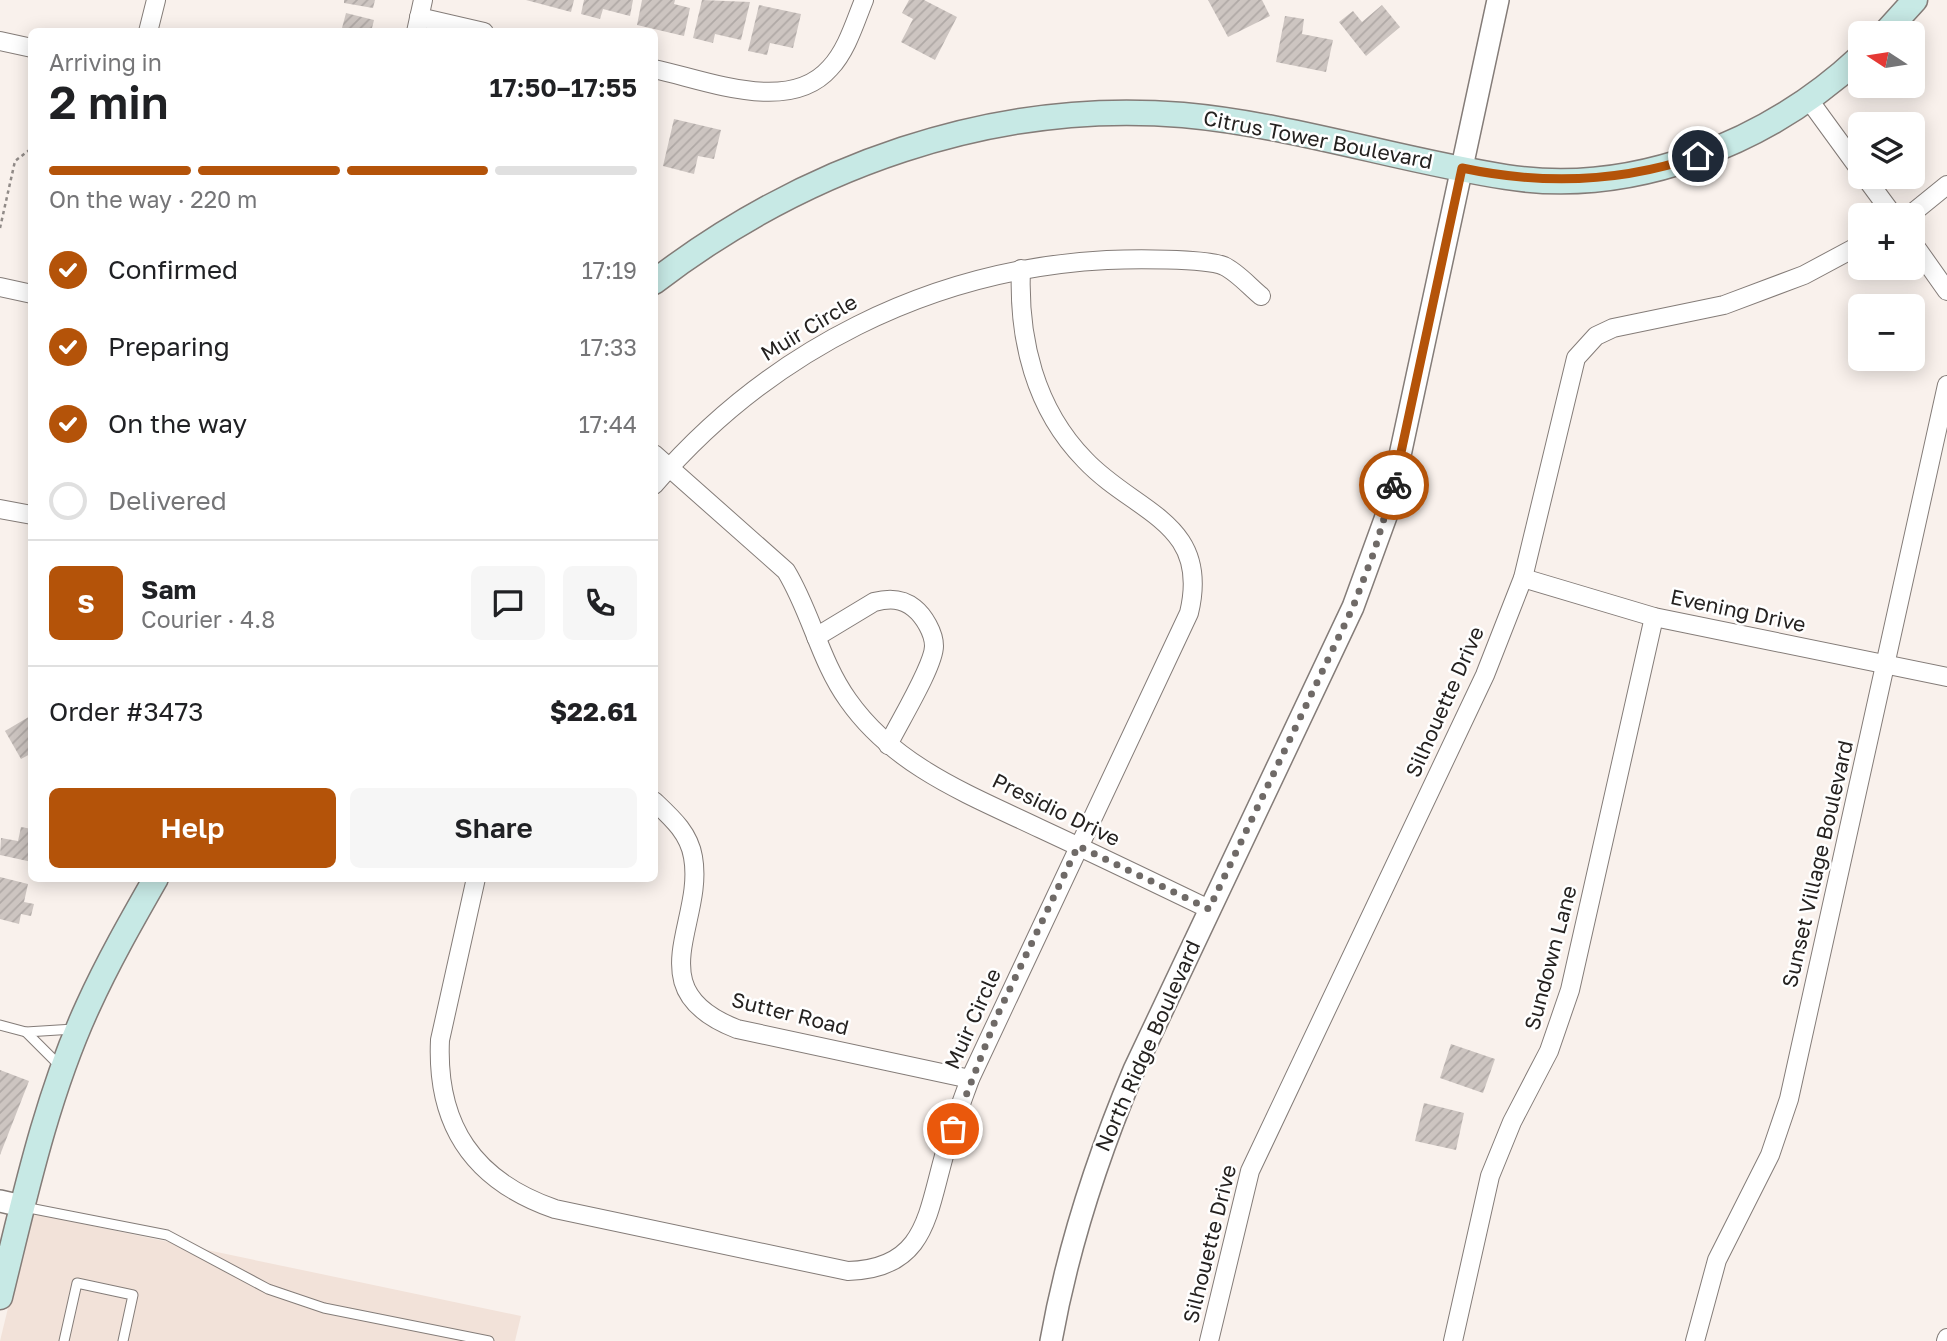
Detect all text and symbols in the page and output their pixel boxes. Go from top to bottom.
north arrow [1848,21,1925,98]
map controls [1848,21,1925,371]
text: Arriving in [49,48,162,76]
text: 17:50–17:55 [489,72,637,103]
text: 2 min [49,74,169,129]
street label: Citrus Tower Boulevard [1201,104,1435,174]
button: layers [1848,112,1925,189]
pin [1668,126,1728,186]
icon: home [1679,137,1717,175]
text: On the way · 220 m [49,185,257,213]
button: + [1848,203,1925,280]
icon: check [49,251,87,289]
text: Confirmed [108,254,238,285]
text: 17:19 [582,256,637,284]
street label: Muir Circle [756,288,861,366]
button: − [1848,294,1925,371]
icon: check [49,328,87,366]
text: Preparing [108,331,230,362]
text: 17:33 [580,333,637,361]
icon: check [49,405,87,443]
text: On the way [108,408,247,439]
text: 17:44 [579,410,637,438]
courier [1359,450,1429,520]
icon: bike [1375,466,1413,504]
text: Delivered [108,485,227,516]
button: chat [471,566,545,640]
button: phone [563,566,637,640]
text: Sam [141,574,196,605]
street label: Evening Drive [1668,583,1808,637]
text: S [77,588,95,619]
text: Courier · 4.8 [141,605,275,633]
street label: Silhouette Drive [1399,622,1489,781]
text: Order #3473 [49,696,204,727]
text: $22.61 [550,696,637,727]
street label: Sunset Village Boulevard [1776,738,1858,990]
street label: Presidio Drive [988,767,1125,851]
button: Help [49,788,336,868]
button: Share [350,788,637,868]
street label: Sundown Lane [1518,883,1582,1033]
street label: North Ridge Boulevard [1089,936,1205,1155]
street label: Muir Circle [938,964,1006,1073]
street label: Sutter Road [729,986,852,1040]
pin [923,1099,983,1159]
icon: bag [934,1110,972,1148]
street label: Silhouette Drive [1177,1162,1241,1326]

